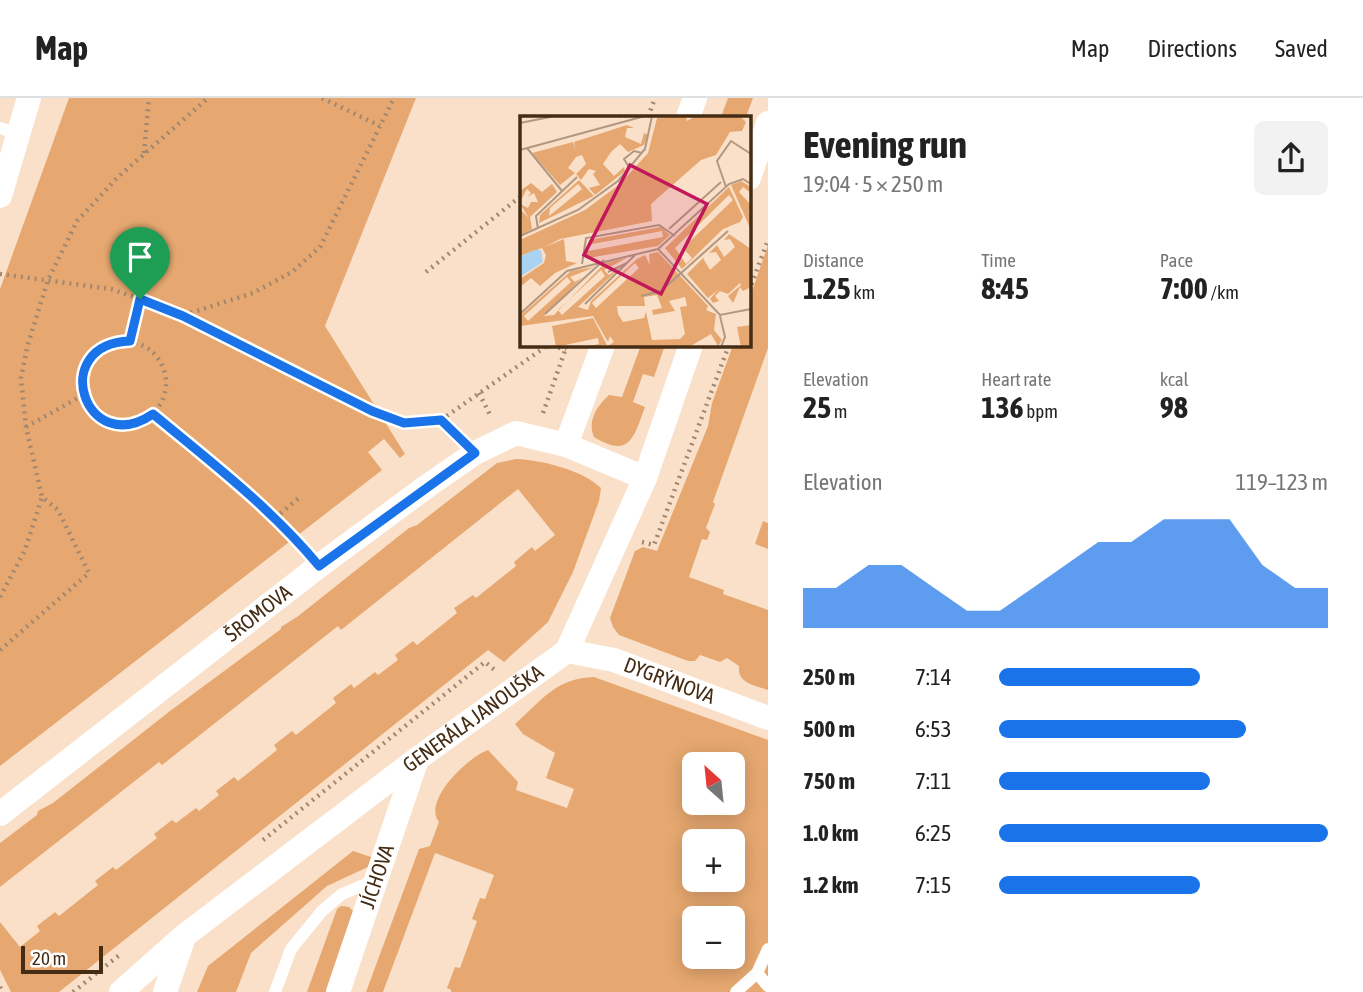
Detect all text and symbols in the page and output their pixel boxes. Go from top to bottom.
text: Map [35,29,88,67]
text: Map [1071,35,1109,62]
text: Directions [1147,35,1237,62]
text: Saved [1275,35,1328,62]
inset map [520,116,750,346]
button: share [1254,121,1328,195]
text: Evening run [803,123,967,166]
text: 19:04 · 5 × 250 m [803,171,943,197]
pin [110,227,170,299]
icon: arrive [121,238,159,276]
text: Distance [803,249,864,271]
text: Time [981,249,1016,271]
text: Pace [1160,249,1193,271]
text: 1.25 [803,271,851,305]
text: 8:45 [981,271,1029,305]
text: 7:00 [1160,271,1208,305]
text: km [851,281,875,303]
text: /km [1208,281,1239,303]
text: Elevation [803,368,869,390]
text: Heart rate [981,368,1051,390]
text: kcal [1160,368,1189,390]
text: 25 [803,390,831,424]
text: 136 [981,390,1024,424]
text: 98 [1160,390,1188,424]
text: m [831,400,848,422]
text: bpm [1024,400,1058,422]
text: Elevation [803,469,883,495]
text: 119–123 m [1235,469,1328,495]
street label: ŠROMOVA [220,579,296,646]
street label: DYGRÝNOVA [621,652,719,708]
street label: GENERÁLA JANOUŠKA [398,659,548,776]
text: 250 m [803,664,855,690]
text: 7:14 [915,664,952,690]
text: 500 m [803,716,855,742]
text: 6:53 [915,716,952,742]
north arrow [682,752,746,816]
map controls [682,752,745,969]
text: 750 m [803,768,855,794]
text: 7:11 [915,768,952,794]
text: 1.0 km [803,820,859,846]
text: 6:25 [915,820,952,846]
button: + [682,829,745,892]
street label: JÍCHOVA [354,840,398,911]
text: 1.2 km [803,872,859,898]
text: 7:15 [915,872,952,898]
button: − [682,906,745,969]
scale bar [21,943,103,975]
text: 20 m [32,947,66,969]

